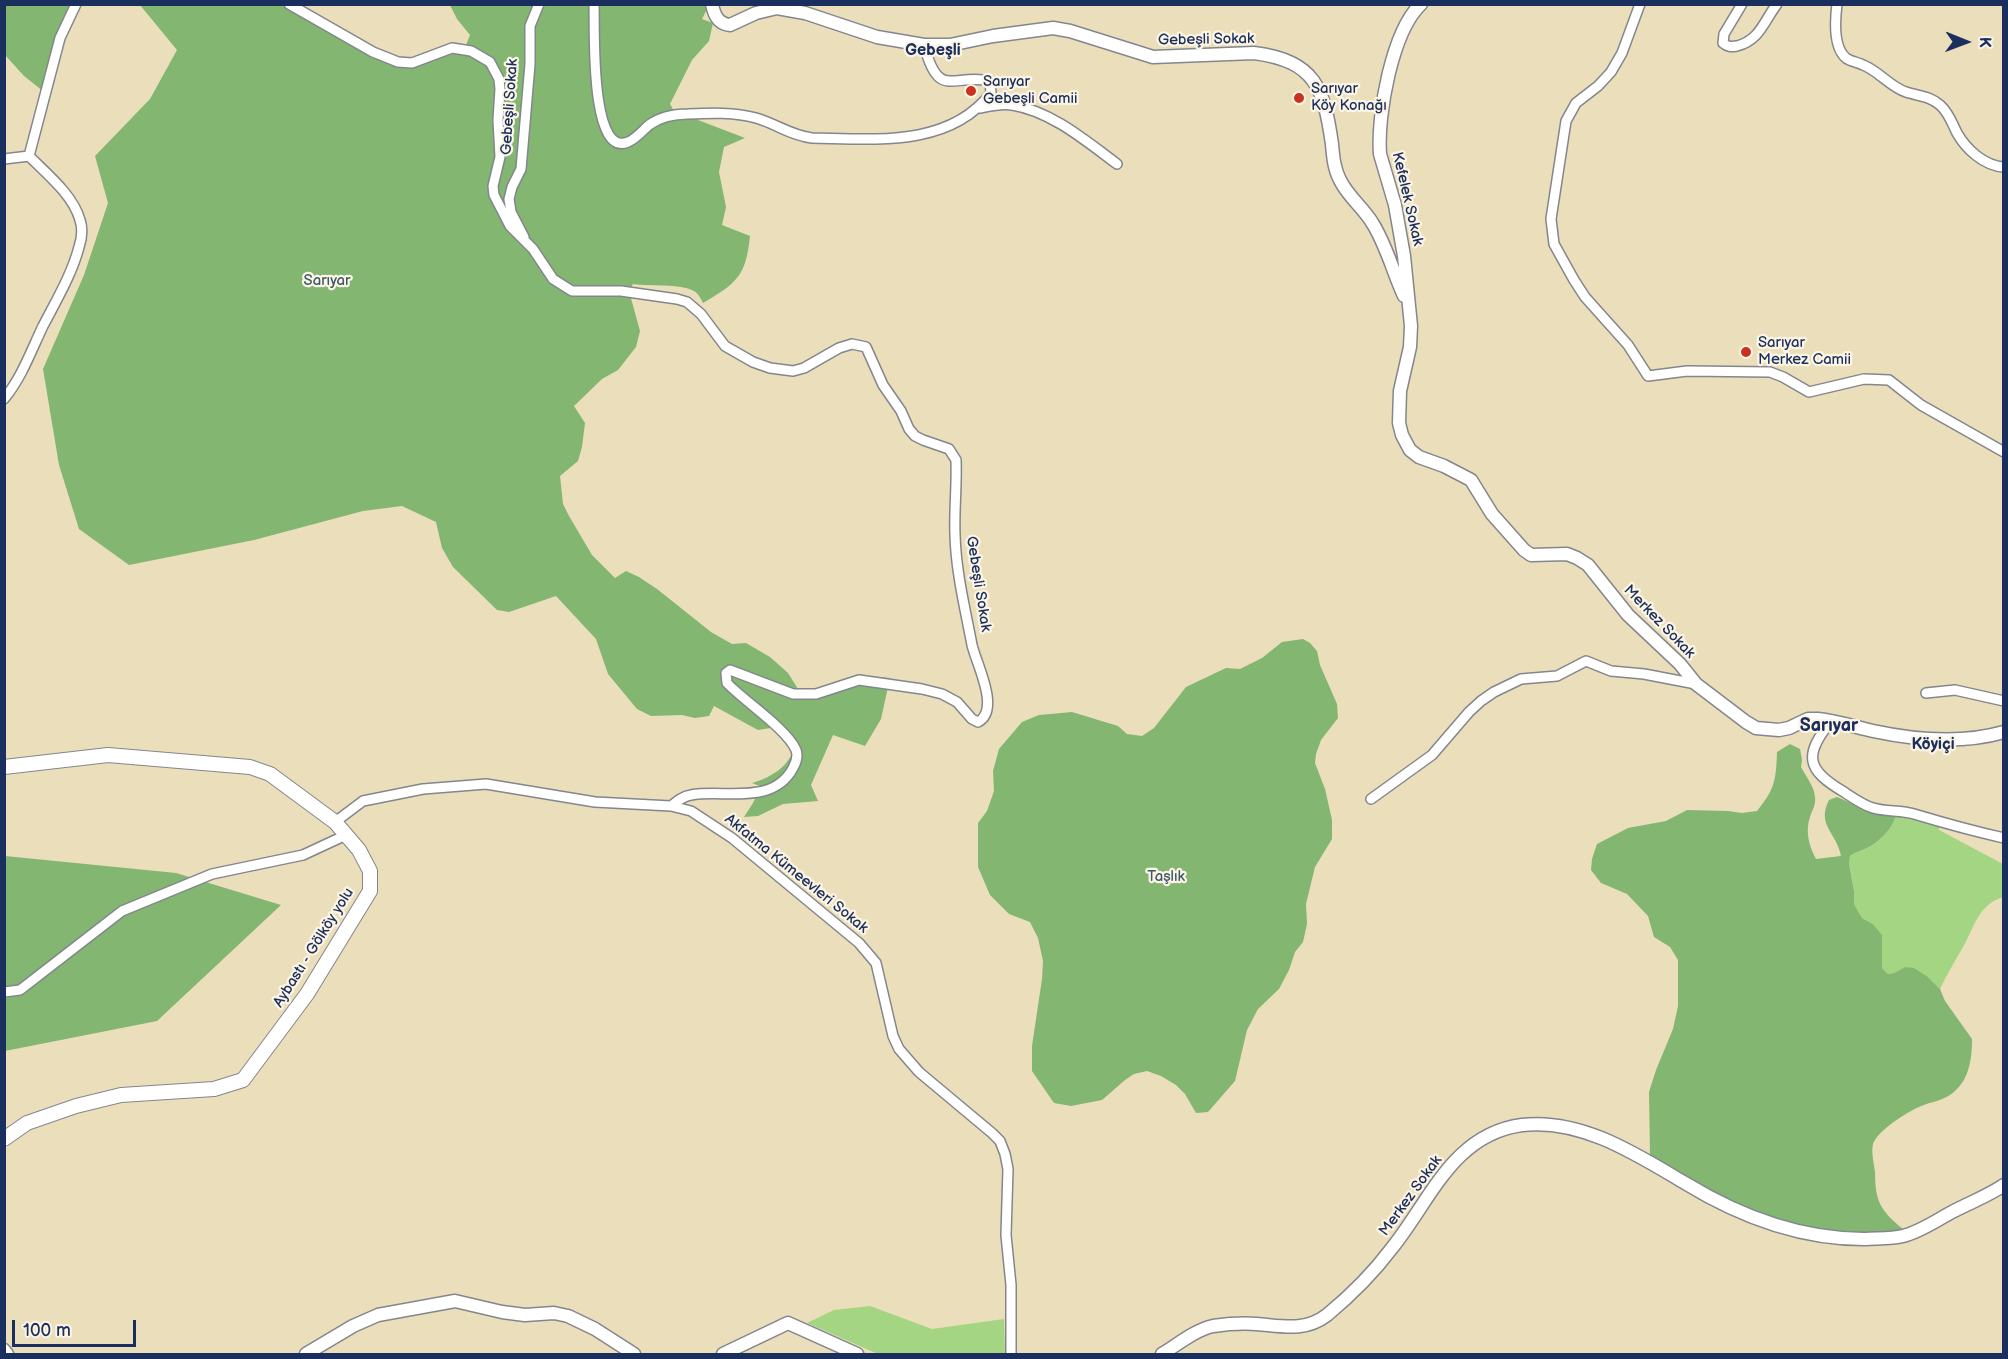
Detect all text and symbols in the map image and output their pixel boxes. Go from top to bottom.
north arrow [1936,12,1996,72]
street label: Gebeşli Sokak [1158,30,1254,50]
text: K [1975,37,1994,48]
district label: Gebeşli [905,41,961,61]
street label: Gebeşli Sokak [498,58,522,156]
place label: Sarıyar Gebeşli Camii [983,73,1077,108]
place label: Sarıyar Köy Konağı [1311,80,1387,115]
marker: Sarıyar Gebeşli Camii [964,84,978,98]
marker: Sarıyar Köy Konağı [1292,91,1306,105]
street label: Kefelek Sokak [1387,150,1427,248]
park label: Sarıyar [304,272,350,290]
place label: Sarıyar Merkez Camii [1758,334,1851,369]
marker: Sarıyar Merkez Camii [1739,345,1753,359]
street label: Gebeşli Sokak [962,535,994,633]
street label: Merkez Sokak [1620,582,1698,662]
district label: Sarıyar [1800,715,1858,737]
district label: Köyiçi [1911,735,1955,755]
street label: Akfatma Kümeevleri Sokak [721,811,871,937]
park label: Taşlık [1147,868,1185,886]
street label: Aybastı - Gölköy yolu [270,885,358,1011]
street label: Merkez Sokak [1376,1152,1446,1240]
scale bar [15,1308,140,1346]
text: 100 m [23,1320,71,1341]

